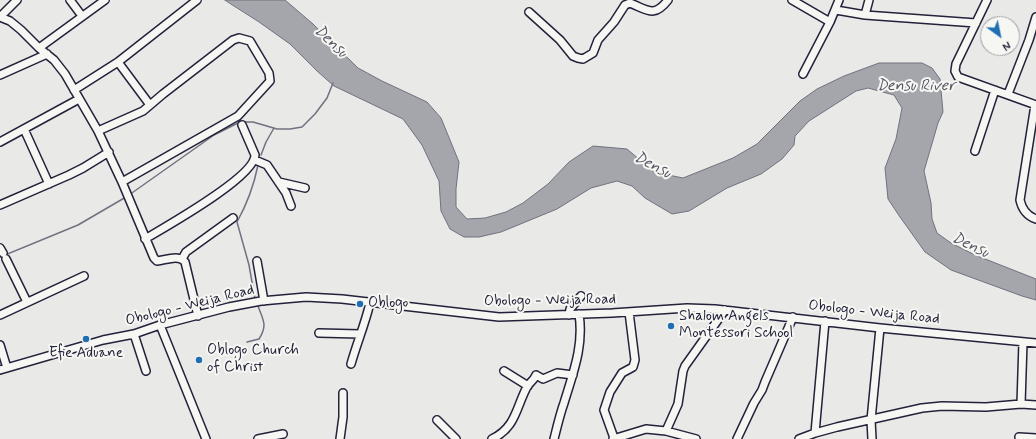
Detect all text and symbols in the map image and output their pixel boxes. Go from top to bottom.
north arrow [980,16,1020,56]
water label: Densu [309,22,351,62]
text: N [999,37,1013,53]
water label: Densu River [877,77,955,97]
water label: Densu [630,148,674,184]
water label: Densu [948,229,992,263]
street label: Obologo - Weija Road [124,281,256,331]
street label: Obologo - Weija Road [484,291,616,311]
place label: Oblogo [368,295,408,313]
street label: Obologo - Weija Road [807,297,941,329]
marker: Oblogo [355,299,365,309]
place label: Shalom Angels Montessori School [679,308,793,343]
marker: Shalom Angels Montessori School [666,321,676,331]
marker: Efie Aduane [81,334,91,344]
place label: Oblogo Church of Christ [207,342,299,377]
place label: Efie Aduane [49,345,123,363]
marker: Oblogo Church of Christ [194,355,204,365]

